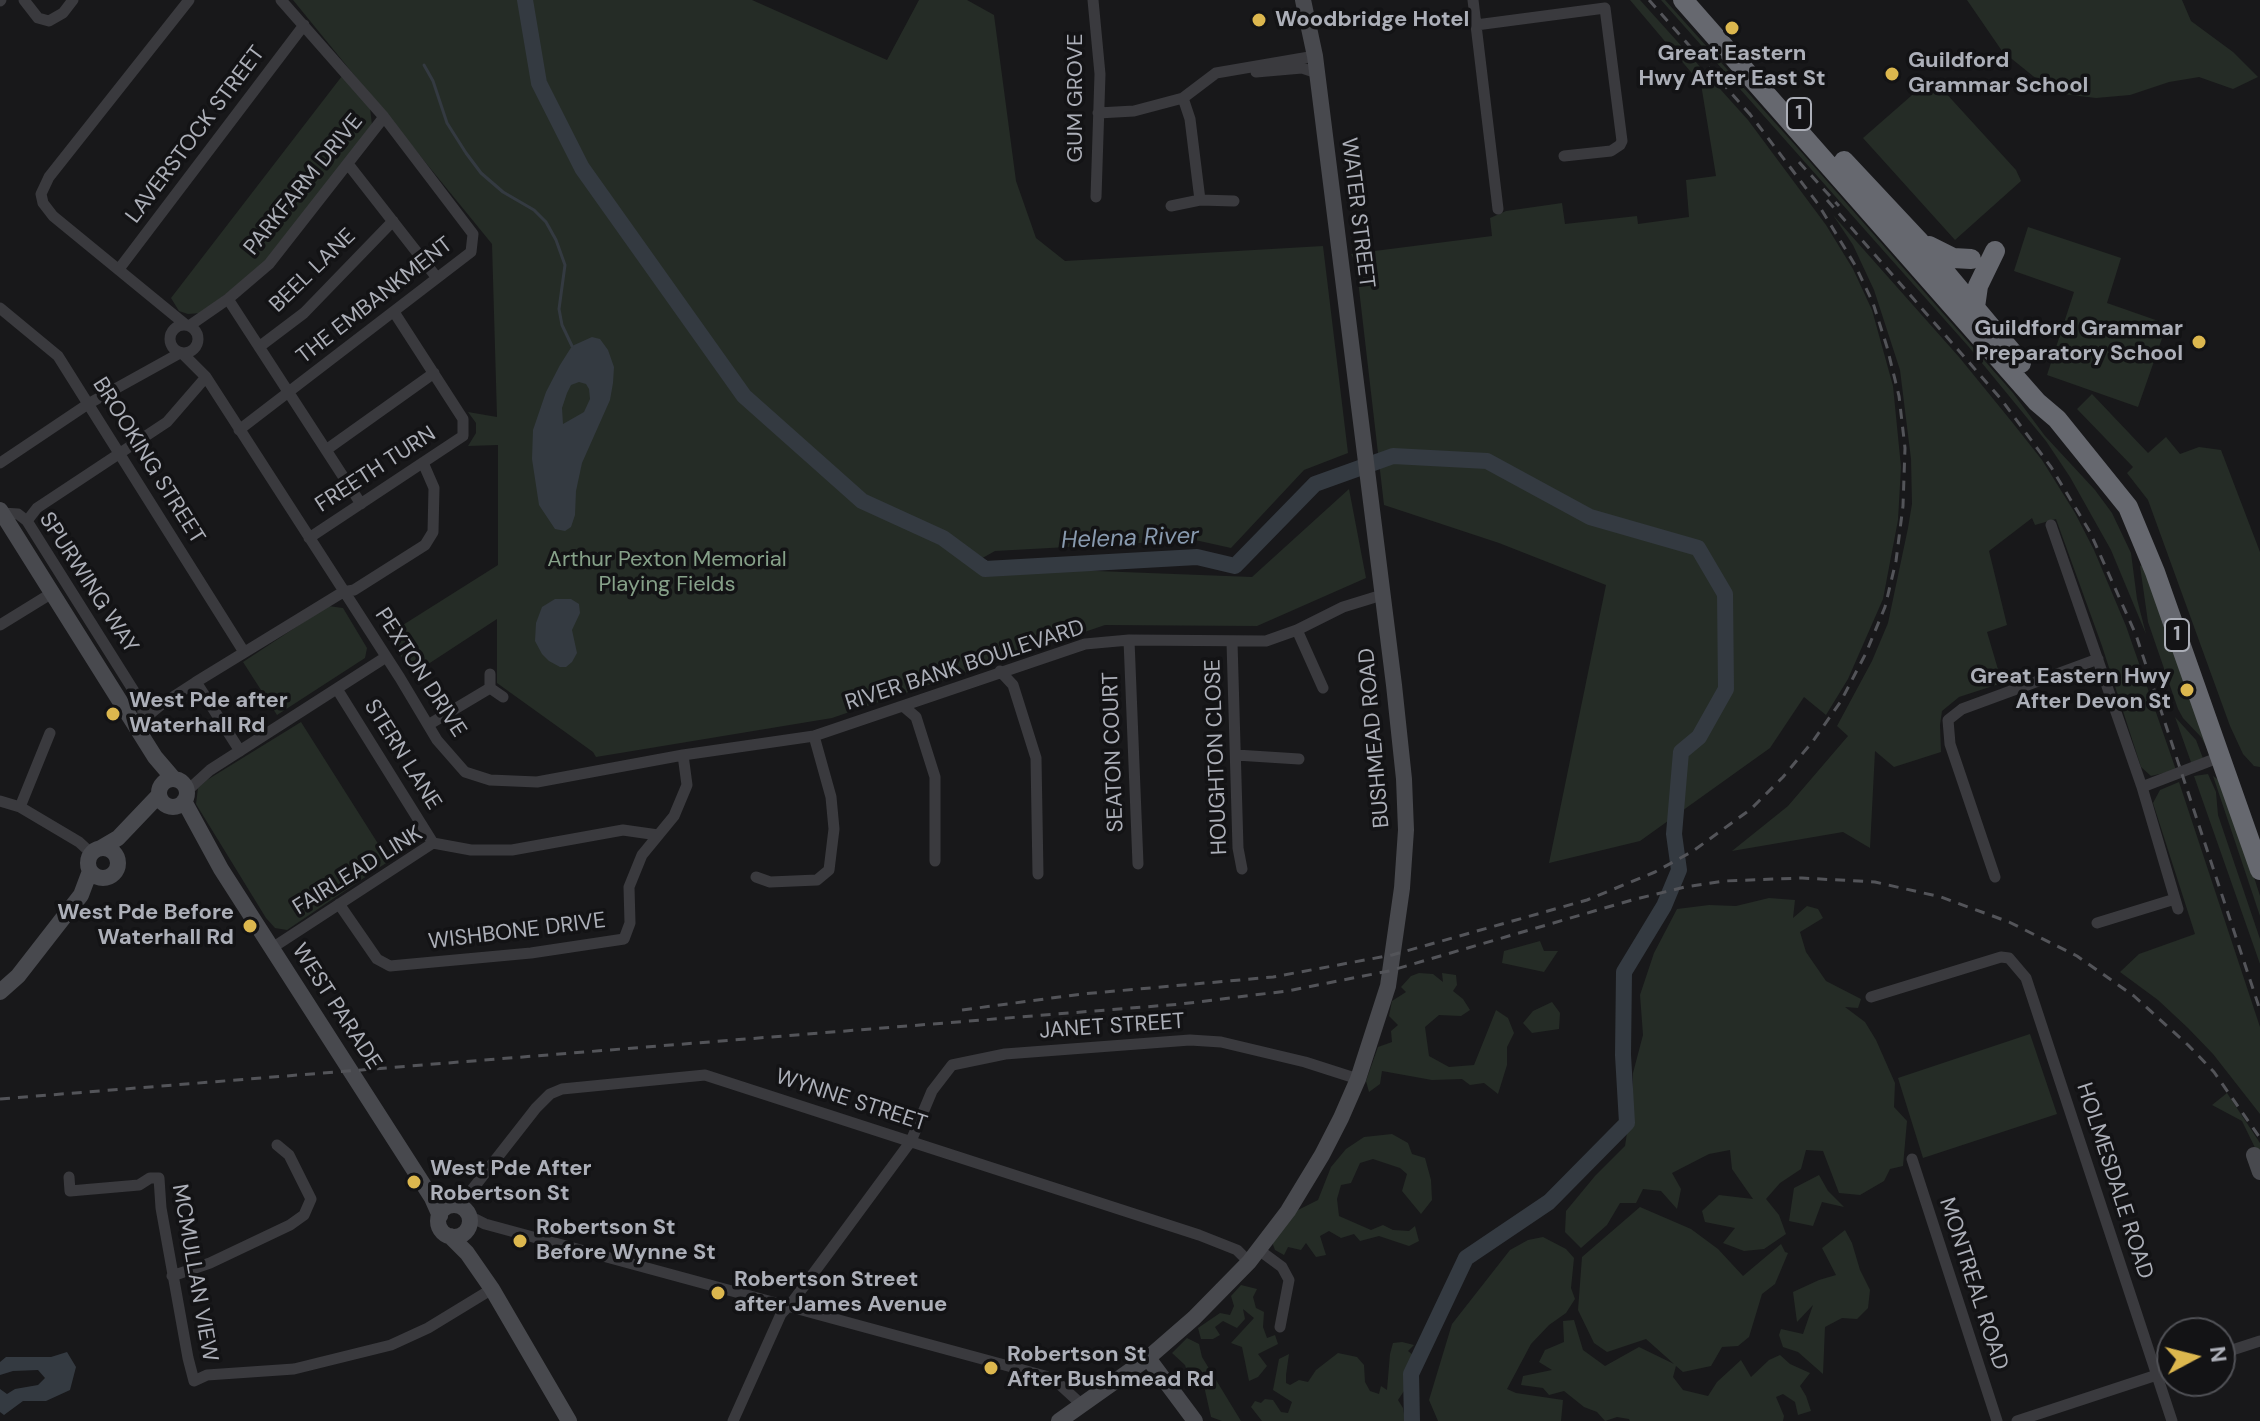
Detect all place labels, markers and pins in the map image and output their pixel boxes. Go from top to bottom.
place label: Woodbridge Hotel [1275,7,1469,33]
marker: Woodbridge Hotel [1250,11,1268,29]
marker: Great Eastern Hwy After East St [1723,19,1741,37]
place label: Great Eastern Hwy After East St [1638,41,1826,92]
place label: Guildford Grammar School [1908,48,2088,100]
marker: Guildford Grammar School [1883,65,1901,83]
place label: Guildford Grammar Preparatory School [1974,316,2183,368]
marker: Guildford Grammar Preparatory School [2190,333,2208,351]
place label: Great Eastern Hwy After Devon St [1970,664,2171,716]
marker: Great Eastern Hwy After Devon St [2178,681,2196,699]
place label: West Pde after Waterhall Rd [129,688,288,740]
marker: West Pde after Waterhall Rd [104,705,122,723]
place label: West Pde Before Waterhall Rd [57,900,234,952]
marker: West Pde Before Waterhall Rd [241,917,259,935]
place label: West Pde After Robertson St [430,1156,591,1208]
marker: West Pde After Robertson St [405,1173,423,1191]
place label: Robertson St Before Wynne St [536,1215,716,1266]
marker: Robertson St Before Wynne St [511,1232,529,1250]
place label: Robertson Street after James Avenue [734,1267,947,1318]
marker: Robertson Street after James Avenue [709,1284,727,1302]
place label: Robertson St After Bushmead Rd [1007,1342,1214,1394]
marker: Robertson St After Bushmead Rd [982,1359,1000,1377]

